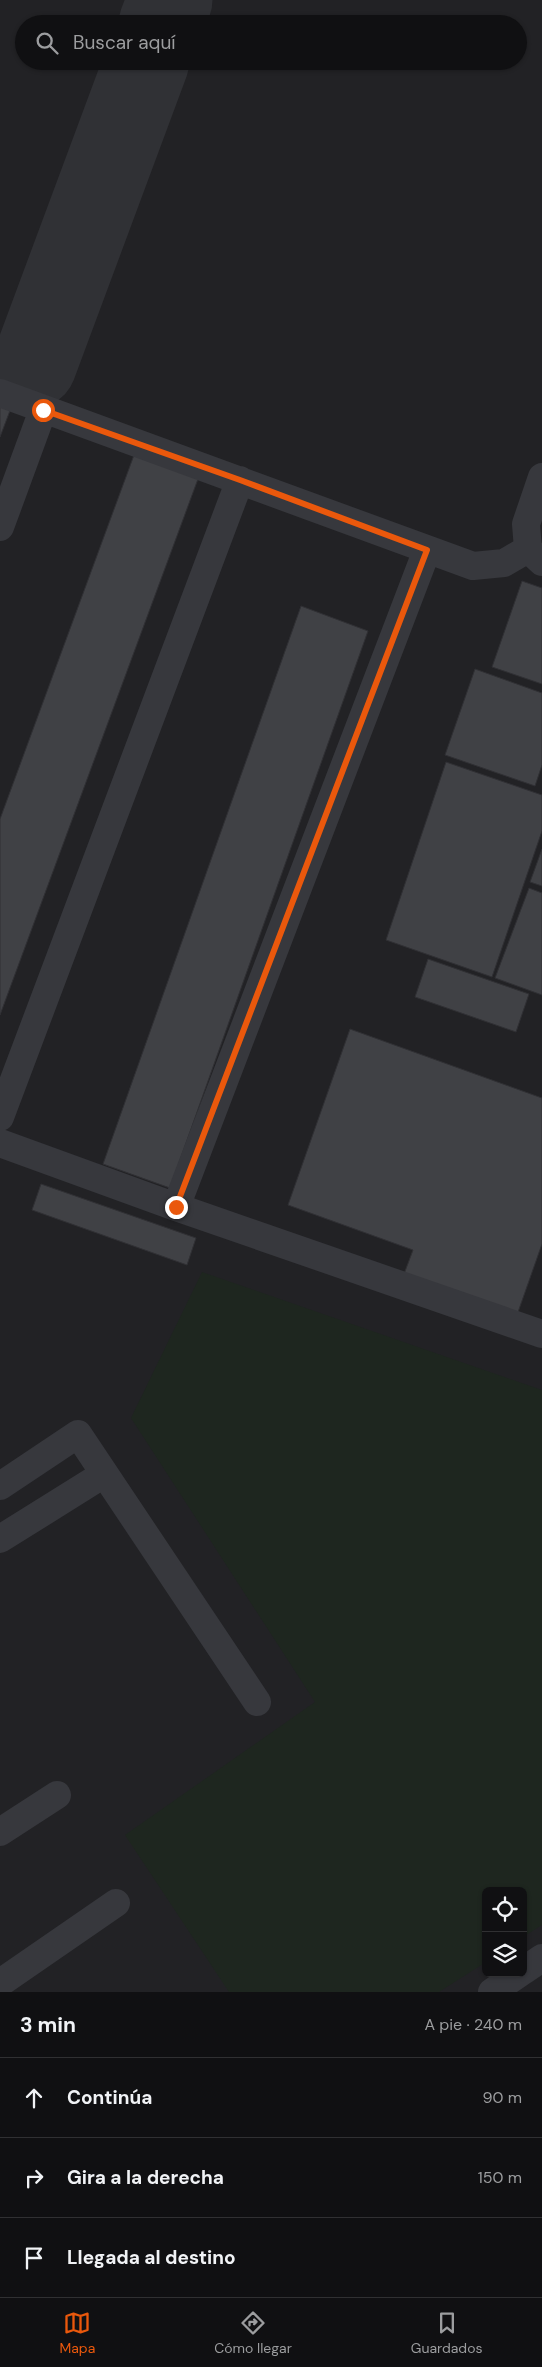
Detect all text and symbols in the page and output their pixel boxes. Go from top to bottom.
search box [15,15,527,70]
icon: search [33,29,61,57]
text: Buscar aquí [73,30,176,55]
route start [32,399,55,422]
route end [165,1196,188,1219]
map controls [482,1887,527,1977]
button: locate [482,1887,527,1932]
button: layers [482,1932,527,1977]
text: 3 min [20,2011,76,2039]
text: A pie · 240 m [424,2014,522,2035]
icon: ahead [20,2084,48,2112]
text: Continúa [67,2085,152,2110]
text: 90 m [482,2087,522,2108]
icon: right [20,2164,48,2192]
text: Gira a la derecha [67,2165,224,2190]
text: 150 m [478,2167,522,2188]
icon: arrive [20,2244,48,2272]
text: Llegada al destino [67,2245,236,2270]
tab: Mapa [59,2309,95,2357]
tab: Cómo llegar [214,2309,292,2357]
tab: Guardados [411,2309,482,2357]

